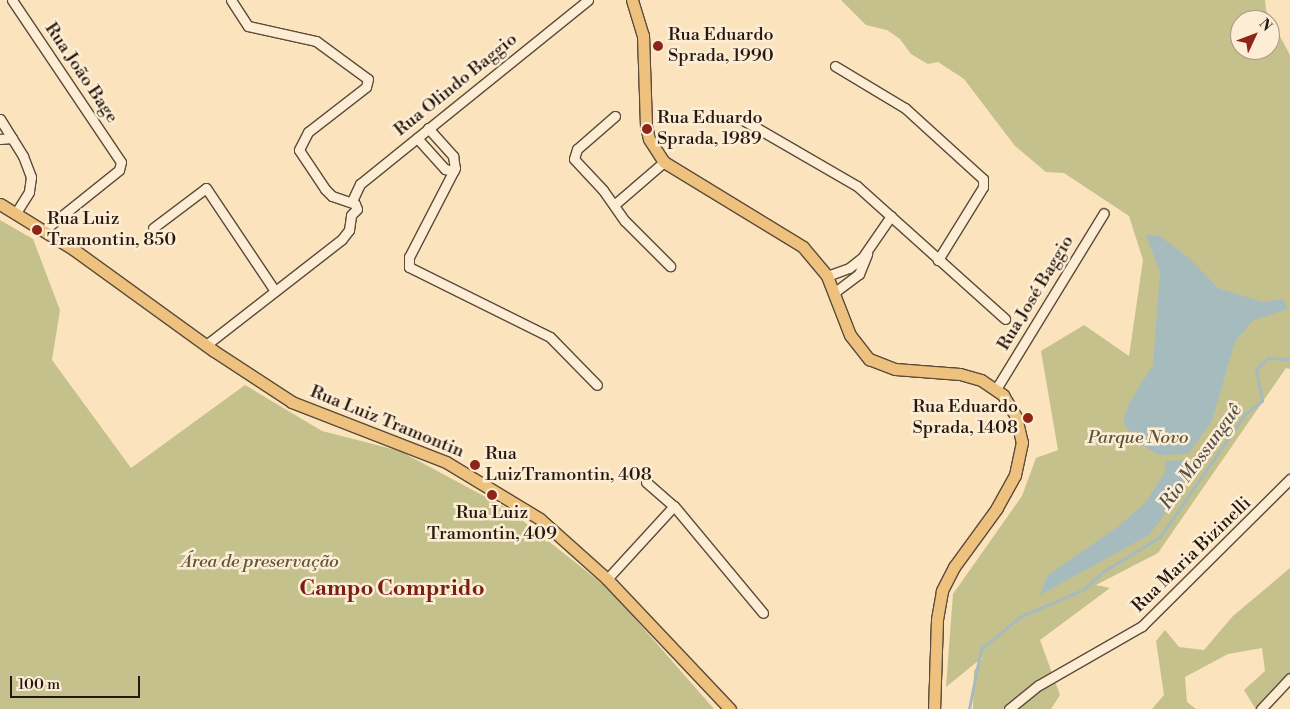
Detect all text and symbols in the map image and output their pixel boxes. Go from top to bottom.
north arrow [1230,10,1280,60]
text: N [1255,15,1276,36]
street label: Rua João Bage [40,19,122,127]
place label: Rua Eduardo Sprada, 1990 [668,25,774,68]
street label: Rua Olindo Baggio [390,29,522,141]
marker: Rua Eduardo Sprada, 1990 [652,40,664,52]
place label: Rua Eduardo Sprada, 1989 [657,108,763,150]
marker: Rua Eduardo Sprada, 1989 [641,123,653,135]
place label: Rua Luiz Tramontin, 850 [47,209,176,252]
marker: Rua Luiz Tramontin, 850 [31,224,43,236]
street label: Rua José Baggio [993,232,1079,354]
street label: Rua Luiz Tramontin [307,381,467,463]
place label: Rua Eduardo Sprada, 1408 [912,397,1018,439]
water label: Rio Mossunguê [1155,400,1247,514]
marker: Rua Eduardo Sprada, 1408 [1022,412,1034,424]
park label: Parque Novo [1088,427,1188,449]
place label: Rua LuizTramontin, 408 [485,444,652,486]
marker: Rua LuizTramontin, 408 [469,459,481,471]
marker: Rua Luiz Tramontin, 409 [486,489,498,501]
street label: Rua Maria Bizinelli [1128,493,1256,617]
place label: Rua Luiz Tramontin, 409 [427,503,557,546]
park label: Área de preservação [181,551,339,573]
district label: Campo Comprido [299,576,485,602]
scale bar [12,666,142,698]
text: 100 m [18,675,60,694]

